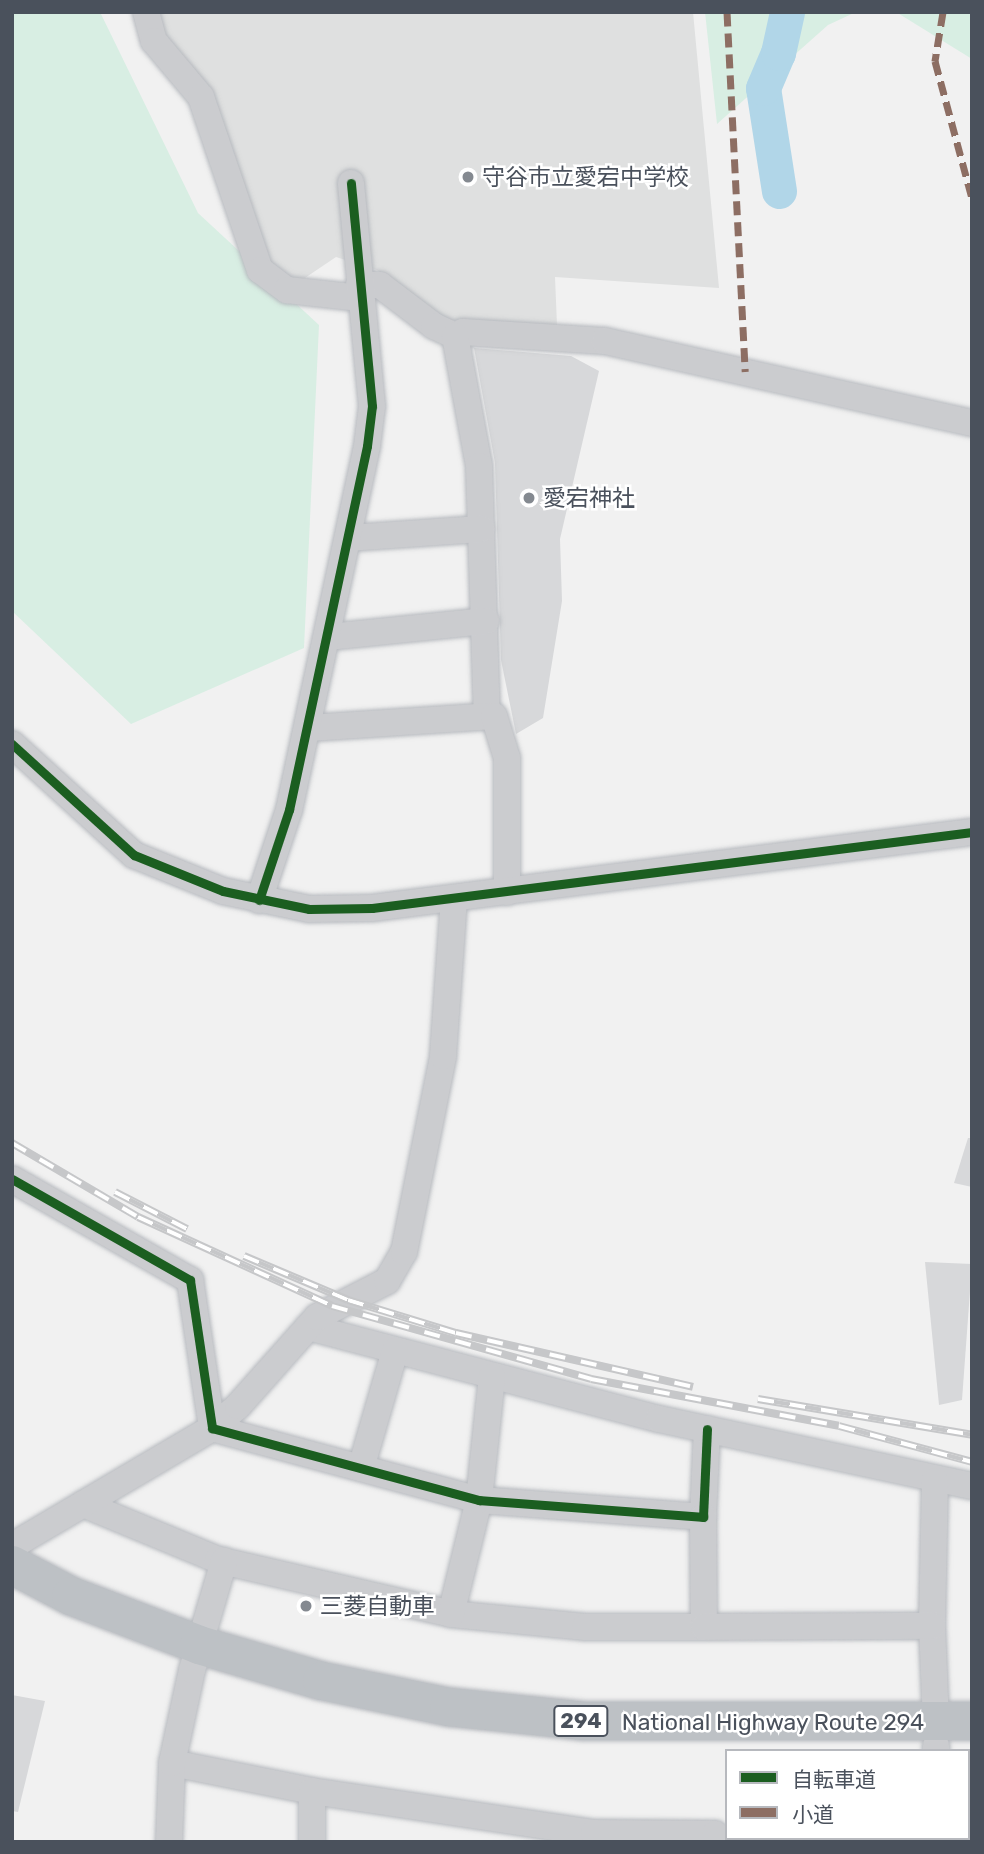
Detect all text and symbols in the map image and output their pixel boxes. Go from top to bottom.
place label: 守谷市立愛宕中学校 [482,163,689,191]
marker: 守谷市立愛宕中学校 [460,169,476,185]
place label: 愛宕神社 [543,484,635,512]
marker: 愛宕神社 [521,490,537,506]
place label: 三菱自動車 [320,1592,435,1620]
marker: 三菱自動車 [298,1598,314,1614]
road number: 294 [553,1704,609,1738]
street label: National Highway Route 294 [621,1708,925,1736]
legend [725,1749,970,1840]
text: 自転車道 [792,1767,876,1792]
text: 小道 [792,1802,834,1827]

